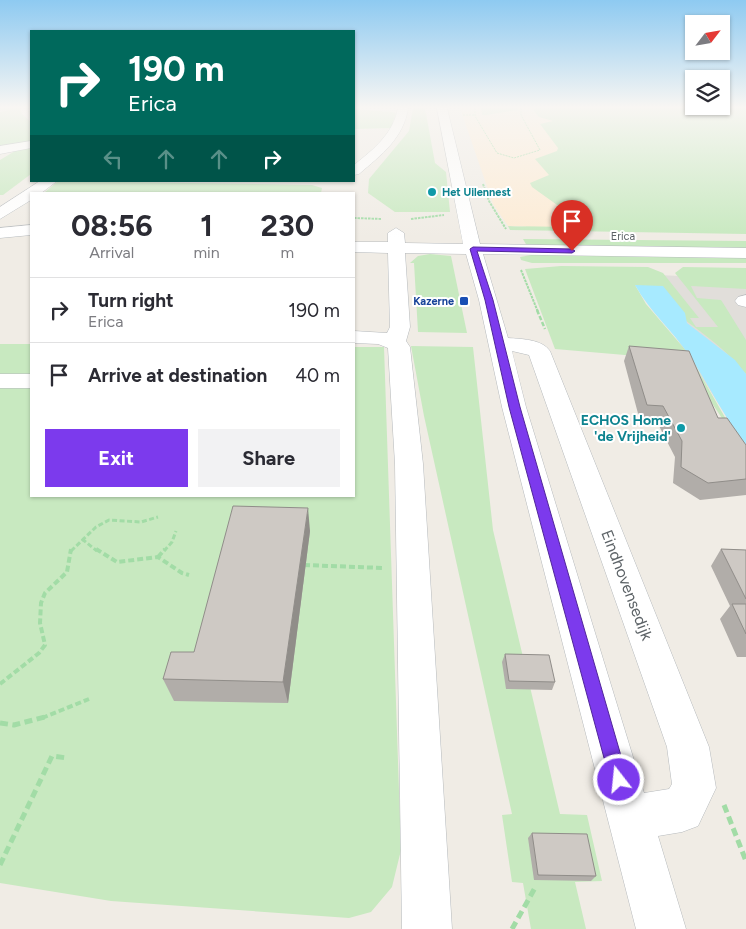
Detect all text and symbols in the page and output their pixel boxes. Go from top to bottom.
north arrow [685,15,730,60]
map controls [685,15,730,115]
text: 190 m [128,48,225,90]
icon: right [45,50,110,115]
button: layers [685,70,730,115]
text: Erica [128,90,177,117]
icon: left [99,145,127,173]
icon: ahead [152,145,180,173]
icon: ahead [205,145,233,173]
icon: right [258,145,286,173]
marker: Het Uilennest [426,186,438,198]
place label: Het Uilennest [442,186,512,199]
pin [551,200,593,251]
text: 08:56 [71,207,153,244]
text: 1 [200,207,213,244]
text: 230 [261,207,314,244]
icon: arrive [558,207,586,235]
street label: Erica [611,230,635,243]
text: Arrival [89,243,134,262]
text: min [193,243,220,262]
text: m [281,243,294,262]
text: Turn right [88,289,174,312]
place label: Kazerne [413,295,454,308]
marker: Kazerne [458,295,470,307]
icon: right [45,296,73,324]
text: 190 m [288,299,340,322]
text: Erica [88,312,123,331]
icon: arrive [45,361,73,389]
text: Arrive at destination [88,364,267,387]
text: 40 m [295,364,340,387]
place label: ECHOS Home 'de Vrijheid' [581,412,671,445]
marker: ECHOS Home 'de Vrijheid' [675,422,687,434]
button: Exit [45,429,188,487]
button: Share [198,429,340,487]
street label: Eindhovensedijk [597,527,657,643]
position arrow [592,753,644,805]

